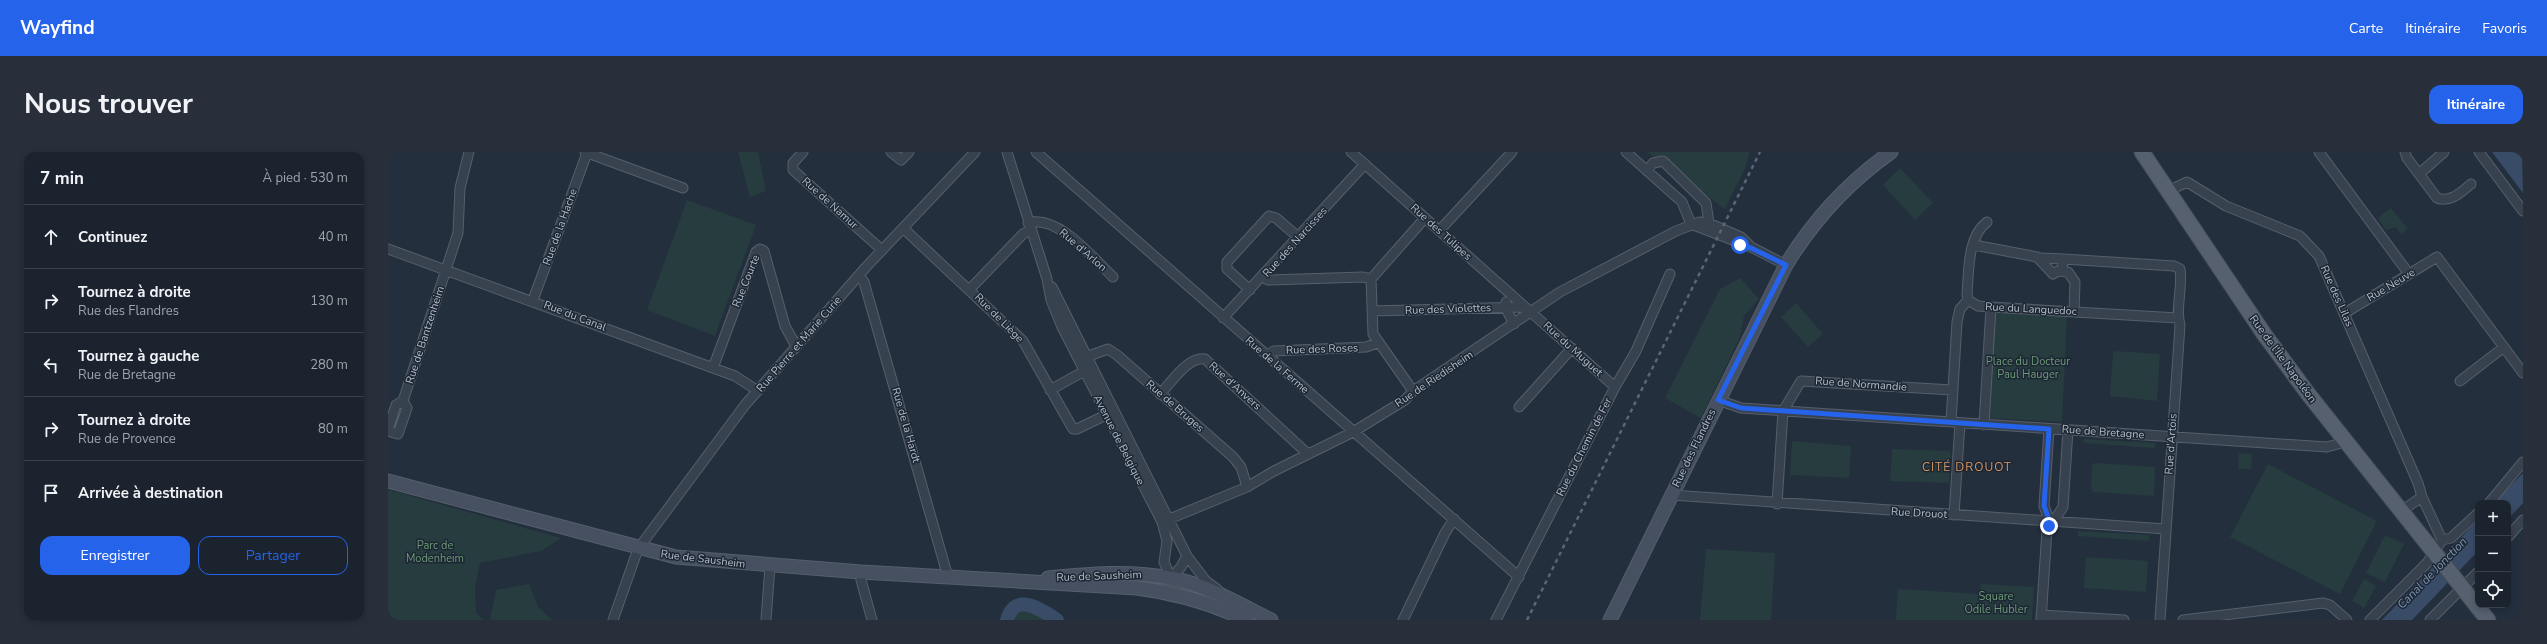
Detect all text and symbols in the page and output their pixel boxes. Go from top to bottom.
text: Wayfind [20,15,95,41]
text: Carte [2349,19,2383,38]
text: Itinéraire [2405,19,2460,38]
text: Favoris [2482,19,2527,38]
text: Nous trouver [24,85,193,123]
button: Itinéraire [2429,85,2523,124]
text: 7 min [40,167,84,190]
text: À pied · 530 m [263,169,348,187]
street label: Rue de Namur [799,174,861,232]
street label: Rue de la Hache [539,186,581,267]
street label: Rue des Tulipes [1407,200,1475,264]
street label: Rue des Narcisses [1259,204,1331,280]
street label: Rue d'Arlon [1056,225,1110,275]
icon: ahead [40,226,62,248]
text: Continuez [78,227,147,247]
text: 40 m [318,228,348,246]
route start [1731,236,1749,254]
street label: Rue Courte [729,252,763,309]
street label: Rue des Lilas [2317,263,2357,329]
street label: Rue Neuve [2364,265,2418,305]
text: Tournez à droite [78,282,191,302]
street label: Rue de Bantzenheim [402,284,448,386]
icon: right [40,290,62,312]
street label: Rue de Liège [971,290,1027,346]
text: 130 m [310,292,348,310]
street label: Rue Pierre et Marie Curie [753,293,845,395]
street label: Rue du Canal [541,297,609,335]
street label: Rue du Languedoc [1985,299,2077,319]
street label: Rue des Violettes [1404,300,1492,318]
text: Rue des Flandres [78,302,179,320]
street label: Rue de l'Île Napoléon [2246,311,2321,406]
street label: Rue du Muguet [1540,318,1606,380]
street label: Rue de la Ferme [1242,333,1312,397]
street label: Rue des Roses [1286,340,1358,358]
text: Tournez à gauche [78,346,200,366]
street label: Rue de Riedisheim [1392,347,1476,411]
icon: left [40,354,62,376]
park label: Place du Docteur Paul Hauger [1986,354,2070,382]
text: 280 m [310,356,348,374]
street label: Rue d'Anvers [1206,358,1264,414]
text: Rue de Bretagne [78,366,176,384]
street label: Rue de Normandie [1815,373,1907,395]
street label: Rue de Bruges [1143,377,1207,435]
street label: Rue de la Hardt [888,386,924,464]
street label: Avenue de Belgique [1090,392,1148,488]
street label: Rue du Chemin de Fer [1553,395,1615,499]
street label: Rue des Flandres [1669,406,1719,490]
text: Tournez à droite [78,410,191,430]
street label: Rue d'Artois [2161,413,2181,475]
icon: right [40,418,62,440]
text: 80 m [318,420,348,438]
street label: Rue de Bretagne [2061,422,2145,442]
text: Rue de Provence [78,430,176,448]
district label: CITÉ DROUOT [1922,459,2012,475]
icon: arrive [40,482,62,504]
text: Arrivée à destination [78,483,223,503]
map controls [2475,500,2511,608]
button: + [2475,500,2511,536]
street label: Rue Drouot [1890,504,1948,522]
route end [2040,517,2058,535]
water label: Canal de Jonction [2394,534,2471,612]
button: Enregistrer [40,536,190,575]
button: Partager [198,536,348,575]
button: − [2475,536,2511,572]
park label: Parc de Modenheim [406,538,464,566]
street label: Rue de Sausheim [660,546,746,572]
street label: Rue de Sausheim [1056,567,1142,585]
button: locate [2475,572,2511,608]
park label: Square Odile Hubler [1964,589,2028,617]

